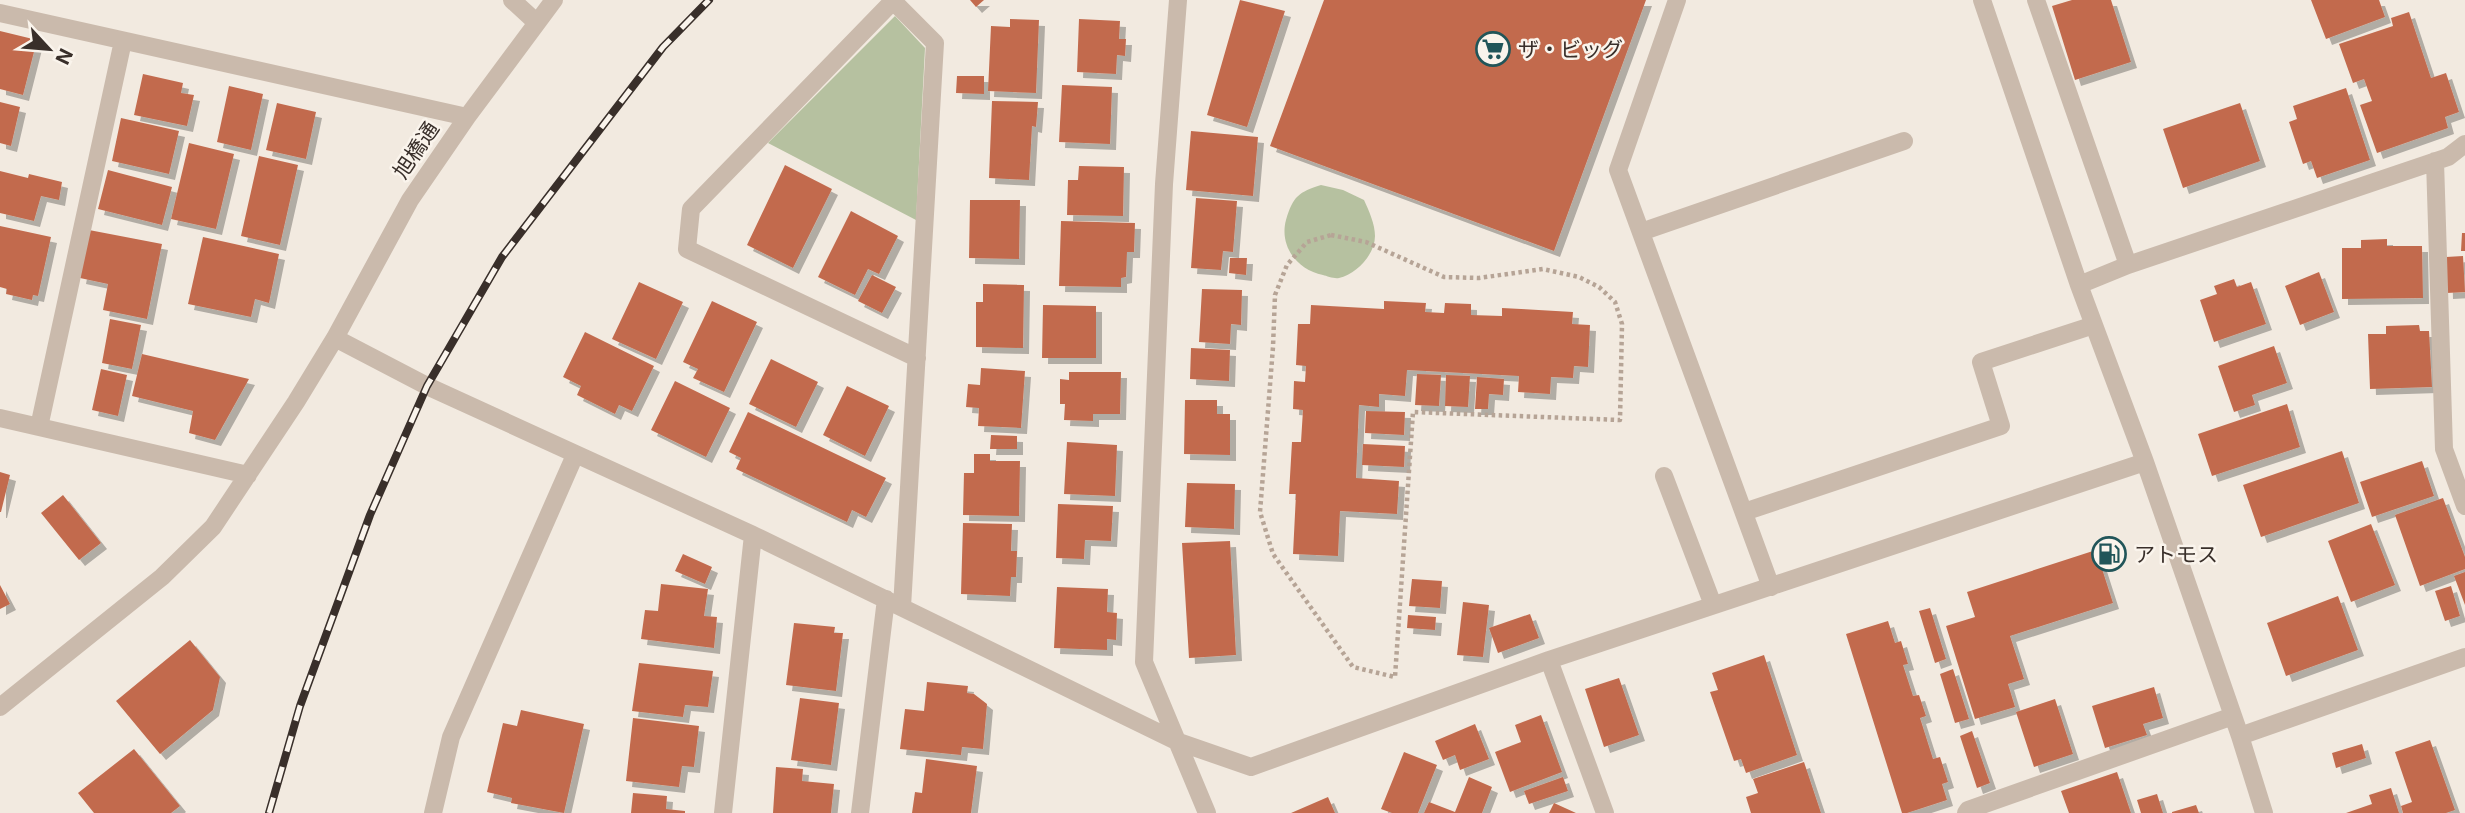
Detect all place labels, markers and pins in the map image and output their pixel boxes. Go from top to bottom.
supermarket icon: ザ・ビッグ [1474,30,1512,68]
place label: ザ・ビッグ [1518,37,1623,62]
fuel station icon: アトモス [2090,535,2128,573]
place label: アトモス [2134,542,2218,567]

